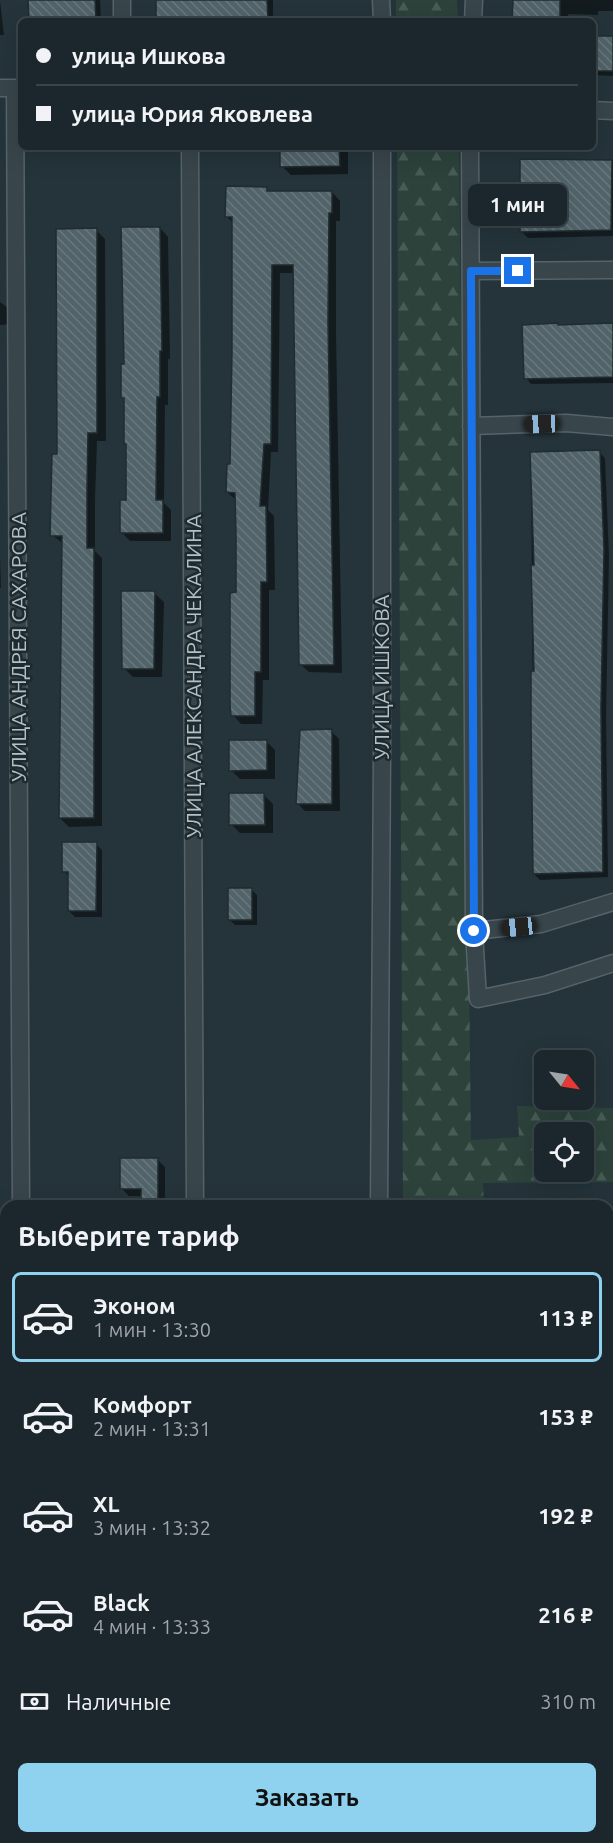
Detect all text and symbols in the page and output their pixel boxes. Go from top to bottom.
text: улица Ишкова [72,43,226,68]
text: улица Юрия Яковлева [72,101,313,126]
callout: 1 мин [468,184,568,226]
text: 1 мин [490,193,545,216]
route end [504,257,531,284]
car [524,414,560,434]
street label: УЛИЦА АНДРЕЯ САХАРОВА [6,512,30,782]
street label: УЛИЦА АЛЕКСАНДРА ЧЕКАЛИНА [181,514,205,838]
street label: УЛИЦА ИШКОВА [369,594,393,760]
car [500,916,538,938]
route start [460,917,487,944]
north arrow [534,1050,594,1110]
map controls [534,1050,594,1182]
button: locate [534,1122,594,1182]
text: Выберите тариф [18,1221,240,1251]
icon: car [21,1290,75,1344]
text: Эконом [93,1293,175,1318]
text: 113 ₽ [538,1305,593,1330]
text: 1 мин · 13:30 [93,1318,211,1341]
icon: car [21,1389,75,1443]
text: Комфорт [93,1392,192,1417]
text: 153 ₽ [538,1404,593,1429]
text: 2 мин · 13:31 [93,1417,211,1440]
icon: car [21,1488,75,1542]
text: XL [93,1491,120,1516]
text: 192 ₽ [538,1503,593,1528]
text: 3 мин · 13:32 [93,1516,211,1539]
icon: car [21,1587,75,1641]
text: Black [93,1590,150,1615]
text: 216 ₽ [538,1602,593,1627]
text: 4 мин · 13:33 [93,1615,211,1638]
icon: cash [18,1685,51,1718]
text: Наличные [66,1689,171,1714]
text: 310 m [540,1690,596,1713]
button: Заказать [18,1763,596,1832]

